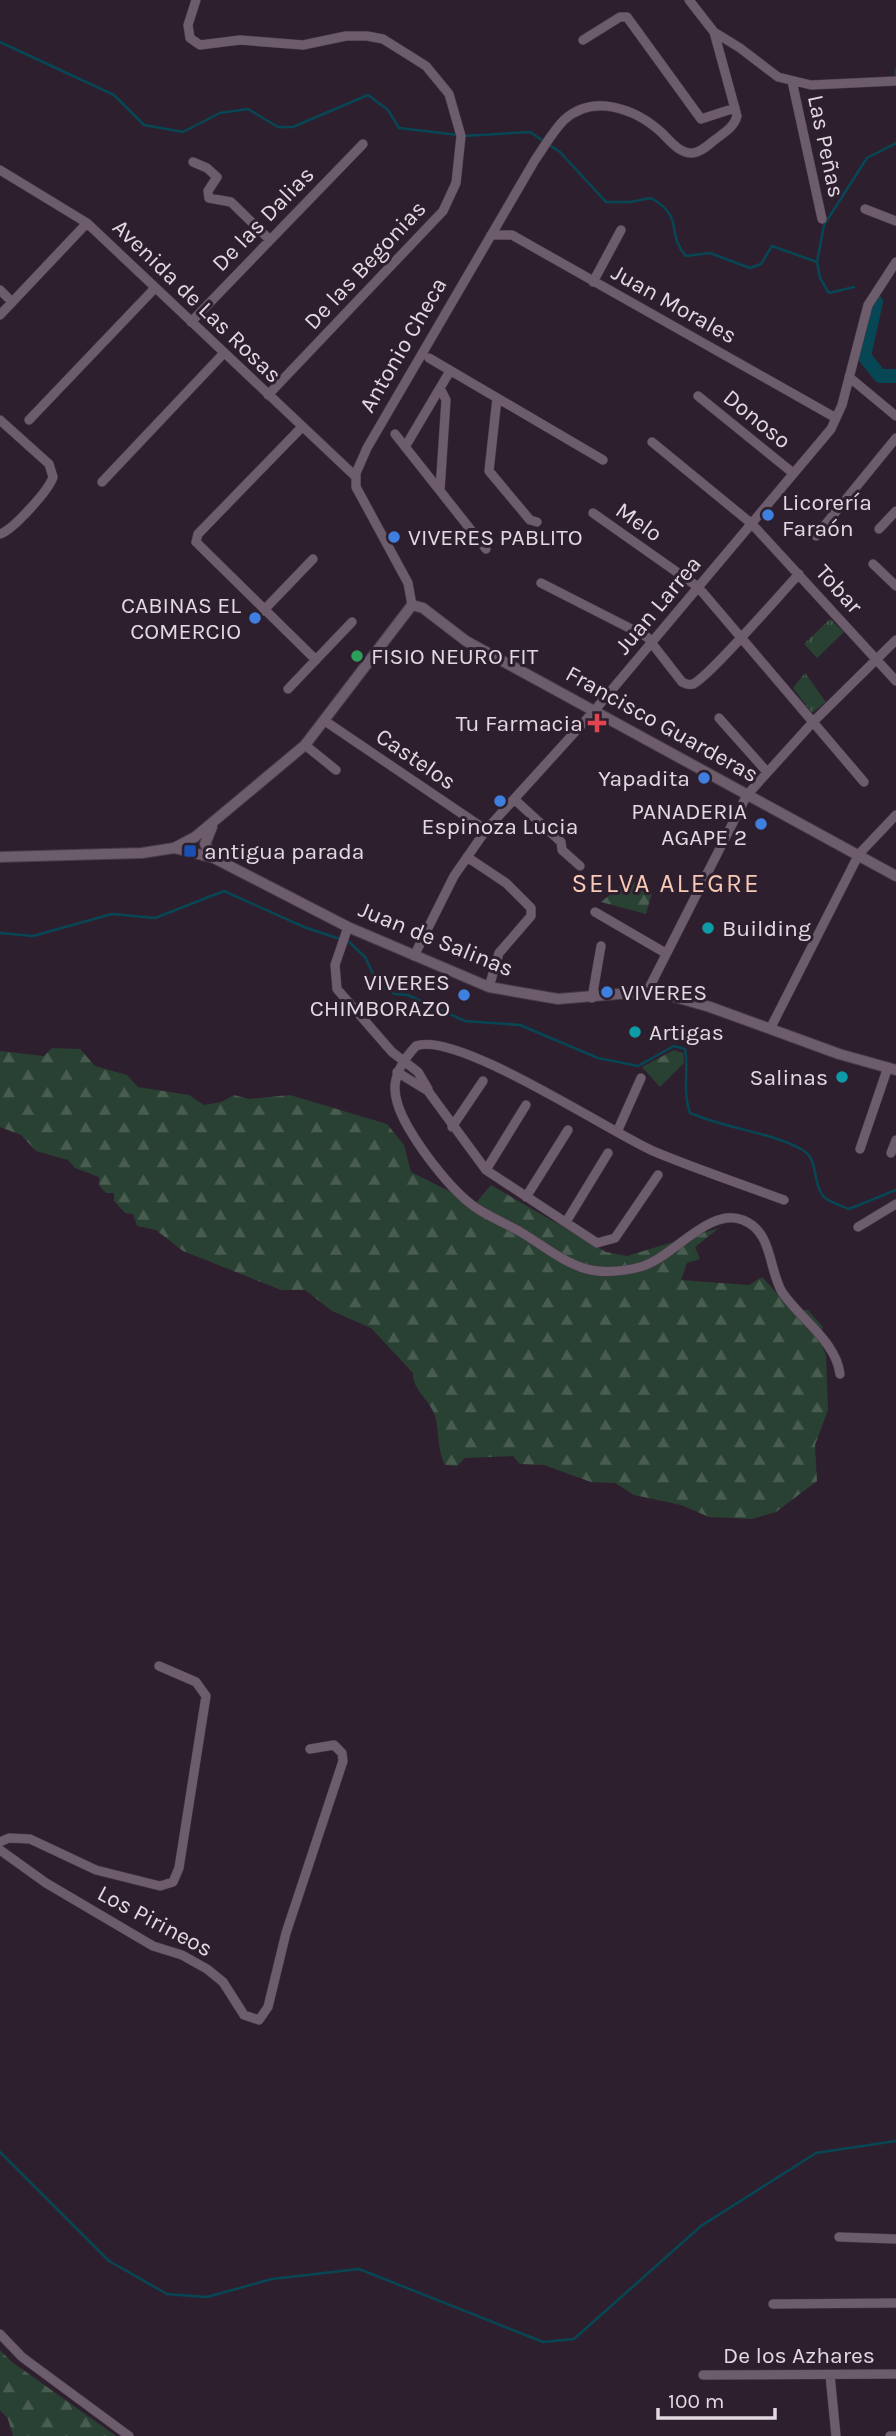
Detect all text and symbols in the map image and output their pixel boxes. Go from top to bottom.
street label: Las Peñas [802,92,850,200]
street label: De las Dalias [206,161,320,277]
street label: De las Begonias [298,195,432,335]
street label: Avenida de Las Rosas [107,214,287,388]
street label: Juan Morales [607,259,741,349]
street label: Antonio Checa [353,273,453,417]
street label: Donoso [718,384,796,454]
place label: Licorería Faraón [782,489,872,542]
street label: Melo [611,497,667,547]
marker: Licorería Faraón [760,507,776,523]
place label: VIVERES PABLITO [408,524,583,551]
marker: VIVERES PABLITO [386,529,402,545]
street label: Juan Larrea [609,550,707,660]
street label: Tobar [810,559,869,620]
place label: CABINAS EL COMERCIO [121,592,241,645]
marker: CABINAS EL COMERCIO [247,610,263,626]
place label: FISIO NEURO FIT [371,643,539,670]
marker: FISIO NEURO FIT [349,648,365,664]
street label: Francisco Guarderas [561,660,763,788]
place label: Tu Farmacia [456,710,583,737]
marker: Tu Farmacia [589,715,605,731]
street label: Castelos [371,723,461,795]
place label: Yapadita [598,765,690,792]
marker: Yapadita [696,770,712,786]
marker: Espinoza Lucia [492,793,508,809]
place label: PANADERIA AGAPE 2 [631,798,747,851]
place label: Espinoza Lucia [422,813,578,840]
marker: PANADERIA AGAPE 2 [753,816,769,832]
place label: antigua parada [204,838,364,865]
marker: antigua parada [182,843,198,859]
district label: SELVA ALEGRE [571,868,761,899]
street label: Juan de Salinas [355,896,517,982]
place label: Building [722,915,811,942]
marker: Building [700,920,716,936]
place label: VIVERES CHIMBORAZO [310,969,450,1022]
place label: VIVERES [621,979,707,1006]
marker: VIVERES [599,984,615,1000]
marker: VIVERES CHIMBORAZO [456,987,472,1003]
place label: Artigas [649,1019,724,1046]
marker: Artigas [627,1024,643,1040]
place label: Salinas [750,1064,828,1091]
marker: Salinas [834,1069,850,1085]
street label: Los Pirineos [93,1880,217,1962]
street label: De los Azhares [723,2342,875,2369]
scale bar [658,2376,775,2420]
text: 100 m [668,2389,725,2413]

